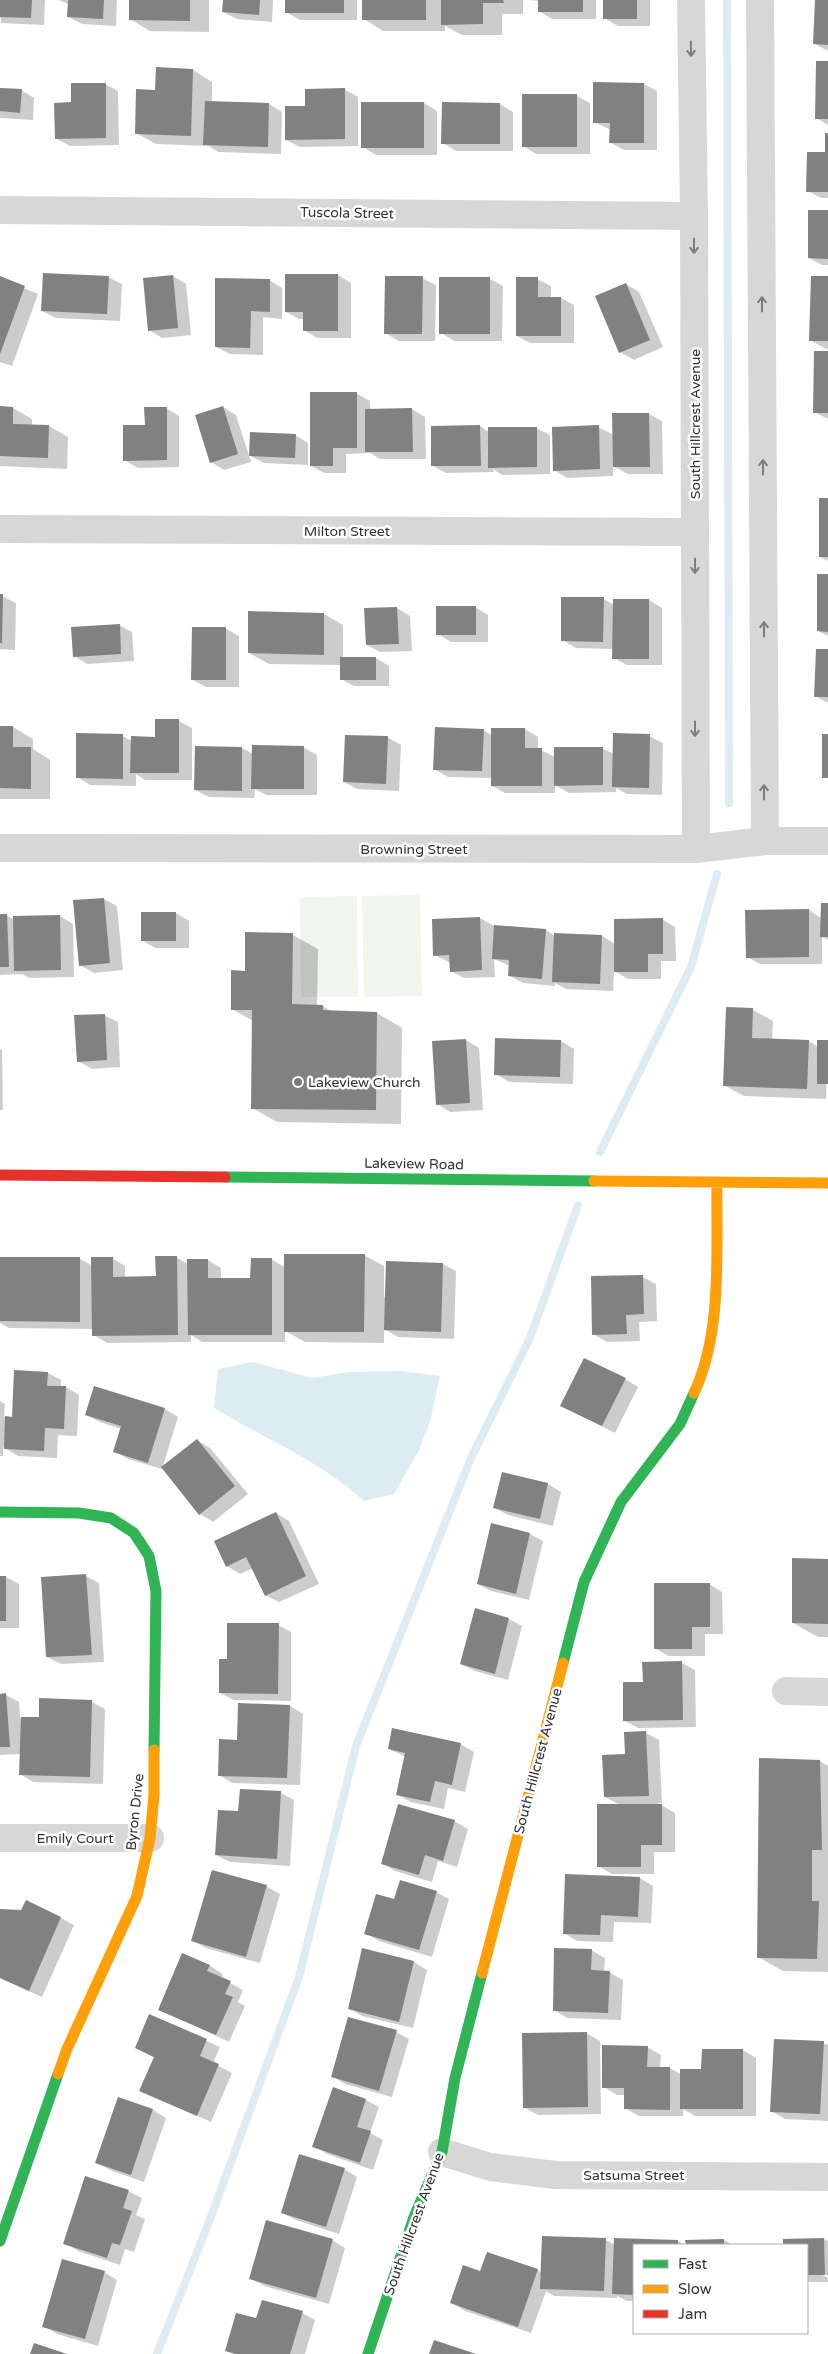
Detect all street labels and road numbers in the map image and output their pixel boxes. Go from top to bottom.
street label: Tuscola Street [300,204,395,222]
street label: South Hillcrest Avenue [687,349,704,499]
street label: Milton Street [304,523,391,540]
street label: Browning Street [360,841,468,858]
street label: Lakeview Road [364,1155,464,1173]
street label: South Hillcrest Avenue [510,1686,566,1836]
street label: Byron Drive [123,1773,148,1851]
street label: Emily Court [36,1830,114,1847]
street label: South Hillcrest Avenue [380,2150,448,2298]
street label: Satsuma Street [583,2167,685,2184]

